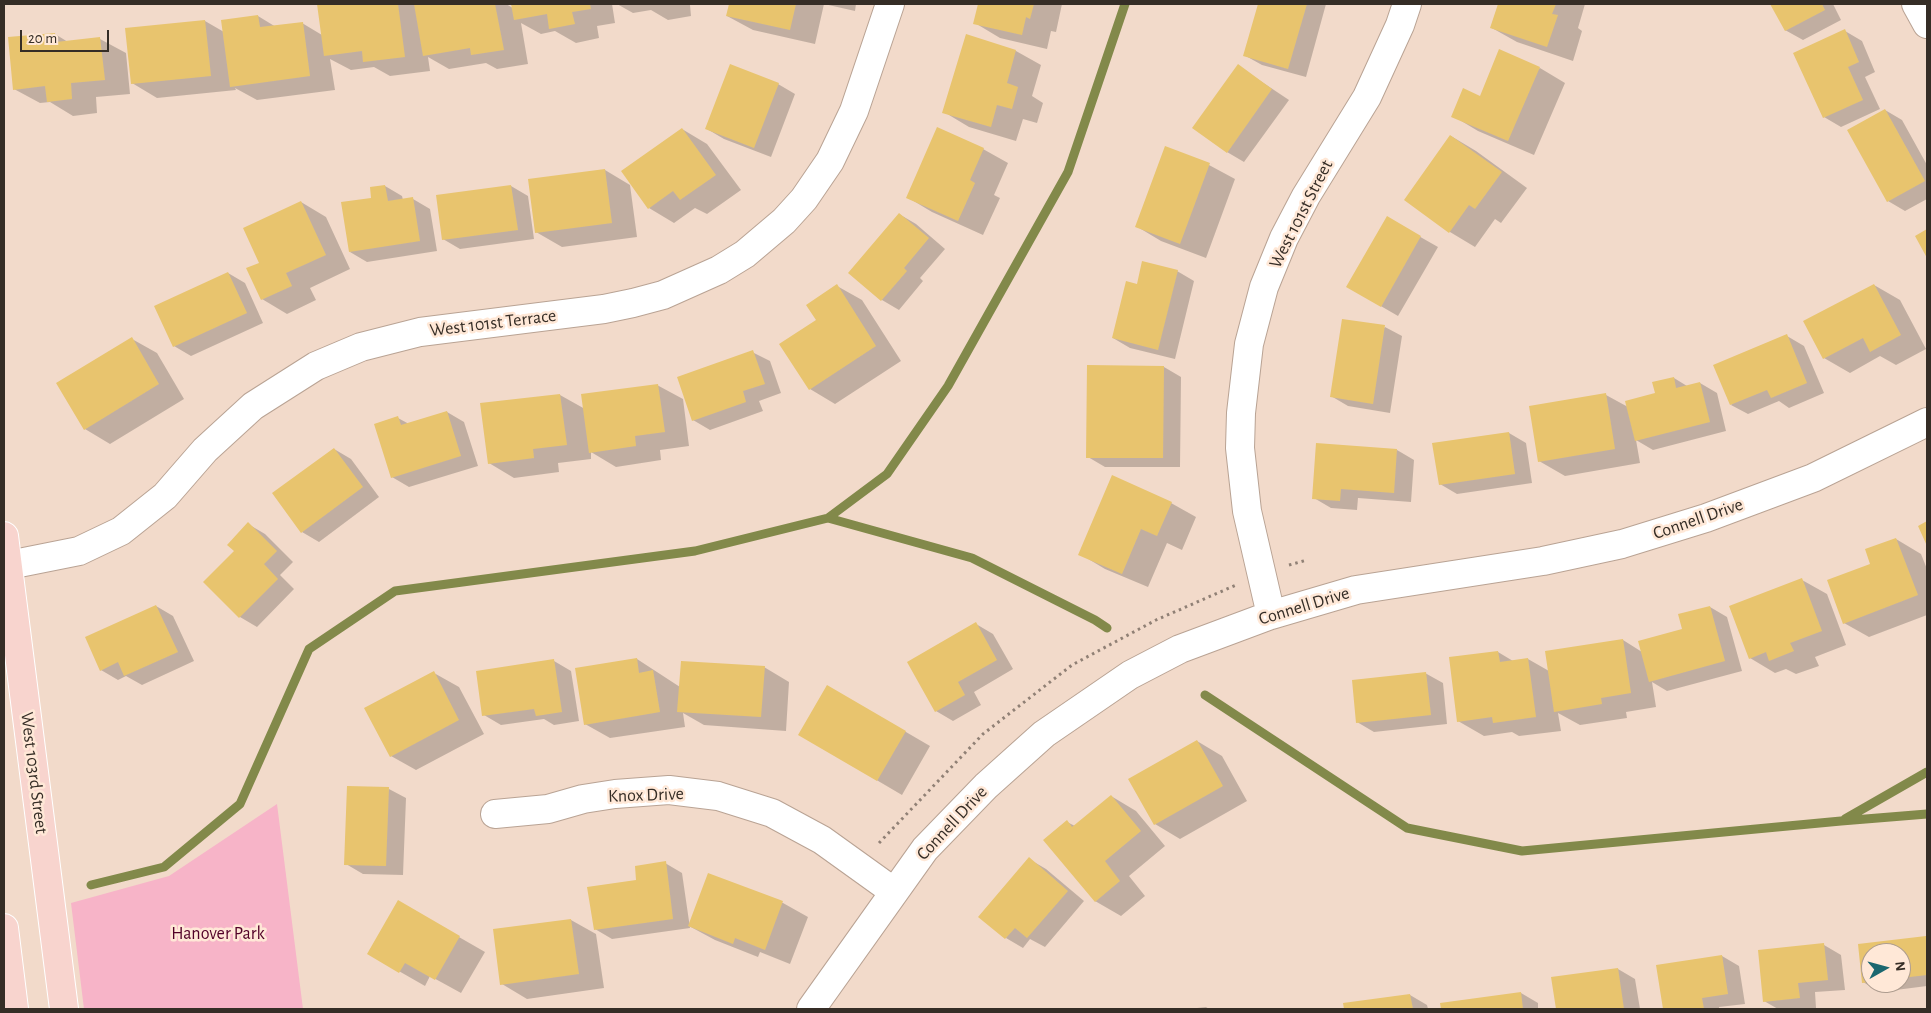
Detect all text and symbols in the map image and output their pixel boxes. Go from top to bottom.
scale bar [22,20,111,52]
text: 20 m [28,31,57,46]
street label: West 101st Street [1264,156,1338,272]
street label: West 101st Terrace [429,305,557,341]
street label: Connell Drive [1650,494,1746,544]
street label: Connell Drive [1256,582,1352,630]
street label: West 103rd Street [16,711,52,835]
street label: Connell Drive [912,781,992,865]
street label: Knox Drive [608,783,684,807]
park label: Hanover Park [171,923,265,945]
north arrow [1861,943,1911,993]
text: N [1892,961,1907,972]

